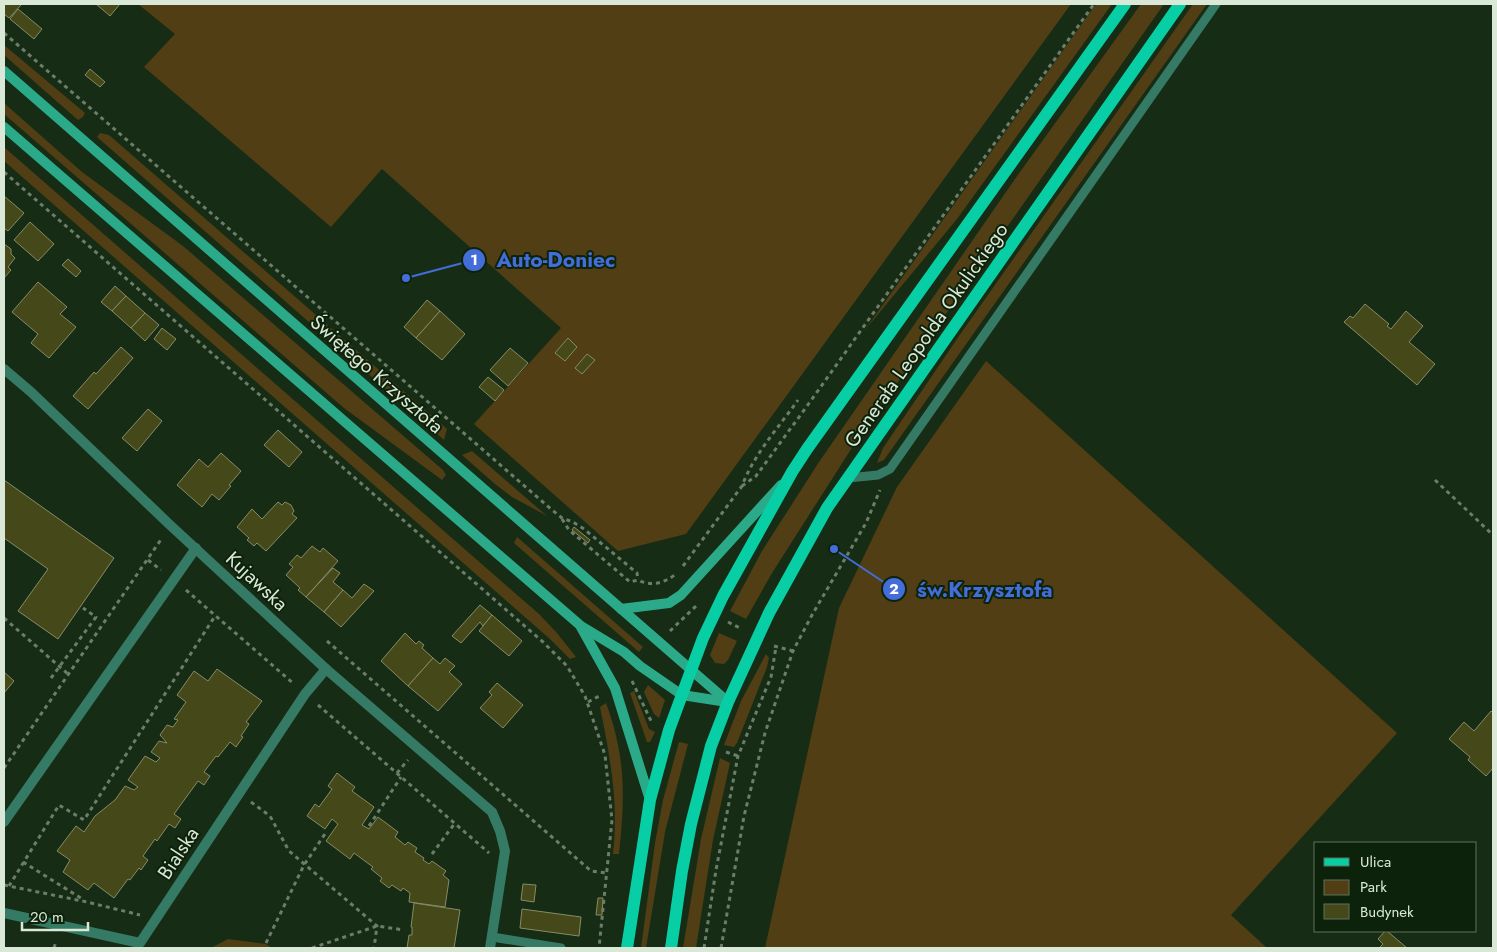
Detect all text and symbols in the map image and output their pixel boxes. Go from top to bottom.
street label: Generała Leopolda Okulickiego [838,217,1015,454]
callout: Auto-Doniec [462,242,626,278]
text: Auto-Doniec [496,245,615,275]
text: 1 [470,249,478,271]
street label: Świętego Krzysztofa [303,308,450,441]
street label: Kujawska [219,545,294,618]
callout: św.Krzysztofa [882,571,1062,607]
text: św.Krzysztofa [917,575,1053,605]
text: 2 [889,578,899,600]
street label: Bialska [151,821,206,885]
legend [1314,842,1477,932]
text: Ulica [1360,851,1391,873]
text: Park [1360,876,1387,898]
scale bar [22,900,89,932]
text: Budynek [1360,901,1414,923]
text: 20 m [30,906,64,928]

